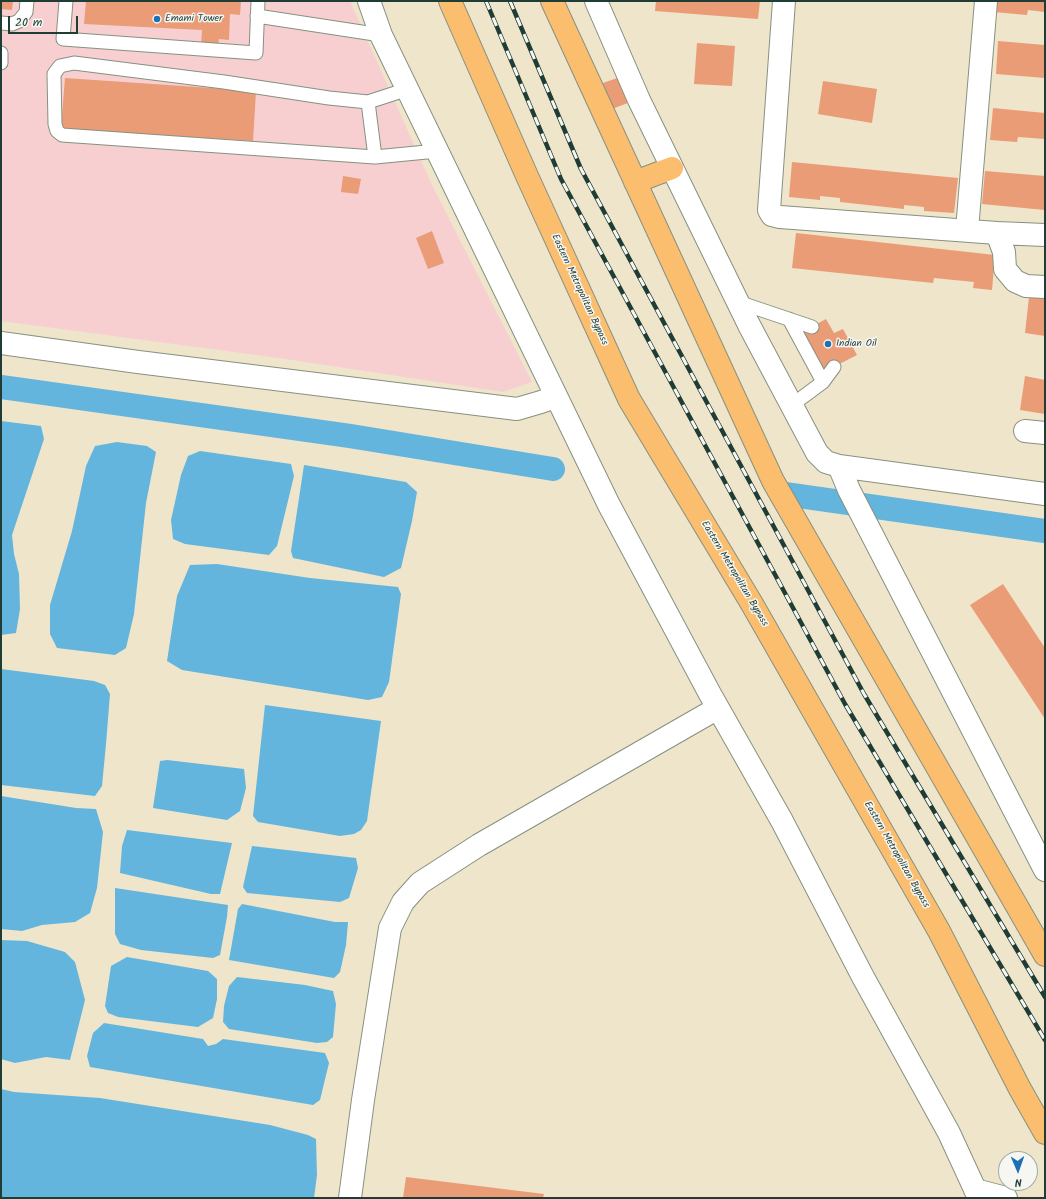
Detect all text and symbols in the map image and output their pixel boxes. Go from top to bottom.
scale bar [10,8,80,34]
text: 20 m [15,13,42,32]
place label: Emami Tower [165,13,222,25]
marker: Emami Tower [152,14,162,24]
street label: Eastern Metropolitan Bypass [548,233,610,347]
place label: Indian Oil [836,338,877,350]
marker: Indian Oil [823,339,833,349]
street label: Eastern Metropolitan Bypass [698,519,770,629]
street label: Eastern Metropolitan Bypass [861,800,931,910]
north arrow [998,1151,1038,1191]
text: N [1015,1173,1022,1191]

